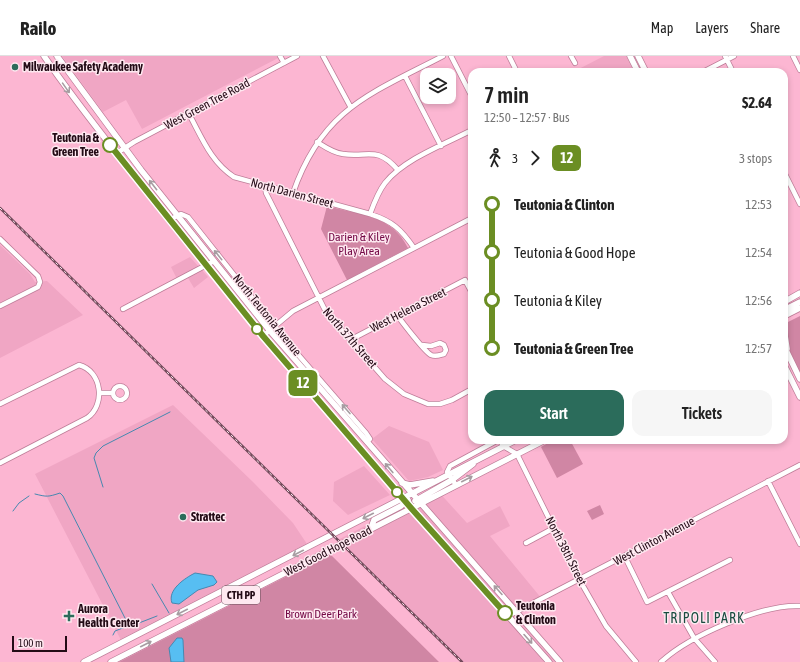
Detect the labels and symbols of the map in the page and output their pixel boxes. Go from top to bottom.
place label: Milwaukee Safety Academy [23,60,143,74]
marker: Milwaukee Safety Academy [10,62,20,72]
street label: West Green Tree Road [162,76,252,132]
one-way arrow [62,82,70,93]
place label: Teutonia & Green Tree [52,131,100,159]
marker: Teutonia & Green Tree [102,137,118,153]
street label: North Darien Street [249,175,335,211]
one-way arrow [148,179,157,190]
park label: Darien & Kiley Play Area [328,230,390,258]
one-way arrow [214,249,223,260]
street label: North Teutonia Avenue [230,271,304,359]
street label: West Helena Street [368,285,449,335]
street label: North 37th Street [320,305,380,372]
unlabelled marker [251,323,263,335]
line badge: 12 [285,370,321,396]
one-way arrow [341,404,350,414]
one-way arrow [384,462,393,473]
one-way arrow [461,475,473,482]
unlabelled marker [391,486,403,498]
place label: Strattec [191,510,226,524]
marker: Strattec [178,512,188,522]
one-way arrow [363,513,375,520]
street label: North 38th Street [543,514,590,588]
street label: West Clinton Avenue [611,514,697,568]
street label: West Good Hope Road [282,523,374,579]
one-way arrow [292,550,304,557]
one-way arrow [493,585,502,596]
road number: CTH PP [222,586,260,604]
place label: Teutonia & Clinton [516,599,556,627]
place label: Aurora Health Center [77,602,140,630]
marker: Teutonia & Clinton [497,605,513,621]
park label: Brown Deer Park [285,607,358,621]
one-way arrow [177,609,189,616]
marker: Aurora Health Center [63,610,75,622]
district label: TRIPOLI PARK [663,610,745,626]
scale bar [12,634,67,653]
one-way arrow [524,634,533,644]
one-way arrow [140,640,152,647]

